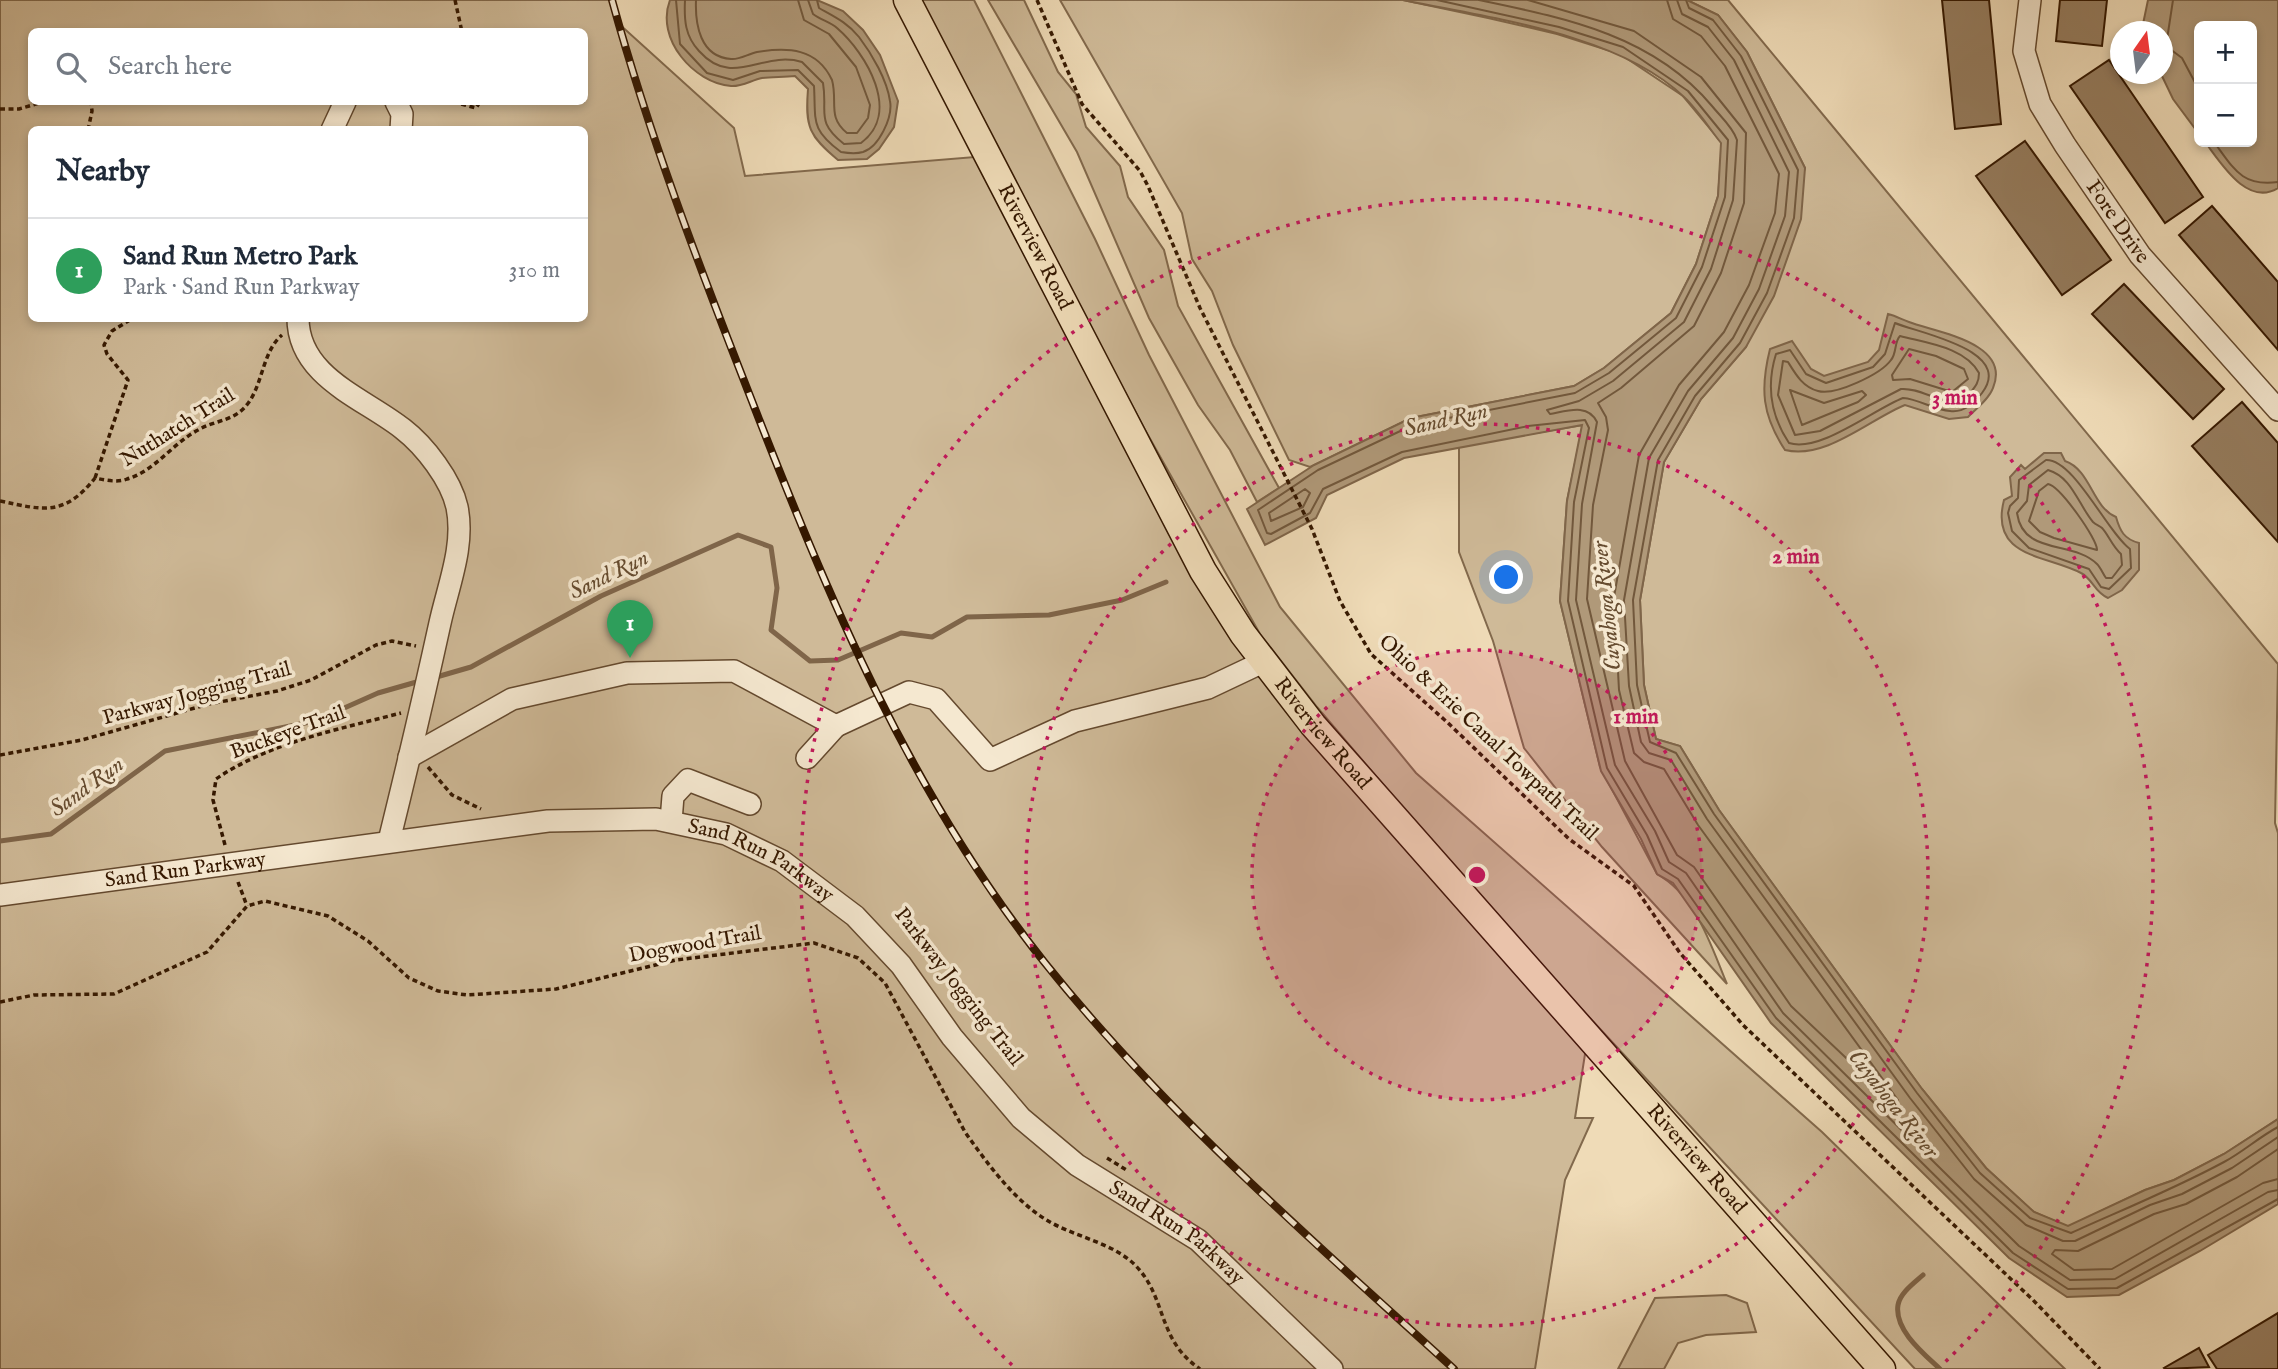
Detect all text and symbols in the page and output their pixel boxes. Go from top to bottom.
north arrow [2110,21,2173,84]
map controls [2194,21,2257,147]
button: + [2194,21,2257,84]
search box [28,28,588,105]
icon: search [52,48,90,86]
text: Search here [108,50,232,83]
button: − [2194,84,2257,147]
text: Nearby [56,153,149,191]
street label: Fore Drive [2080,175,2155,270]
street label: Riverview Road [991,179,1079,315]
text: Sand Run Metro Park [123,240,357,273]
text: 1 [75,256,83,285]
text: 310 m [509,256,560,285]
text: Park · Sand Run Parkway [123,273,359,302]
street label: Nuthatch Trail [116,382,240,474]
text: 3 min [1932,385,1978,412]
water label: Sand Run [1401,396,1491,444]
water label: Cuyahoga River [1586,538,1629,672]
water label: Sand Run [564,543,654,607]
text: 2 min [1772,544,1820,571]
your location [1489,560,1523,594]
pin: 1 [607,600,653,658]
street label: Ohio & Erie Canal Towpath Trail [1373,629,1604,847]
street label: Parkway Jogging Trail [100,656,294,732]
street label: Riverview Road [1268,672,1378,796]
street label: Buckeye Trail [227,700,350,766]
text: 1 min [1613,704,1659,731]
water label: Sand Run [44,750,130,824]
street label: Sand Run Parkway [685,813,840,909]
street label: Sand Run Parkway [103,846,268,894]
centre of rings [1465,863,1489,887]
street label: Parkway Jogging Trail [888,902,1029,1072]
street label: Dogwood Trail [627,920,763,970]
water label: Cuyahoga River [1841,1044,1945,1166]
street label: Riverview Road [1641,1098,1753,1221]
street label: Sand Run Parkway [1104,1174,1251,1292]

